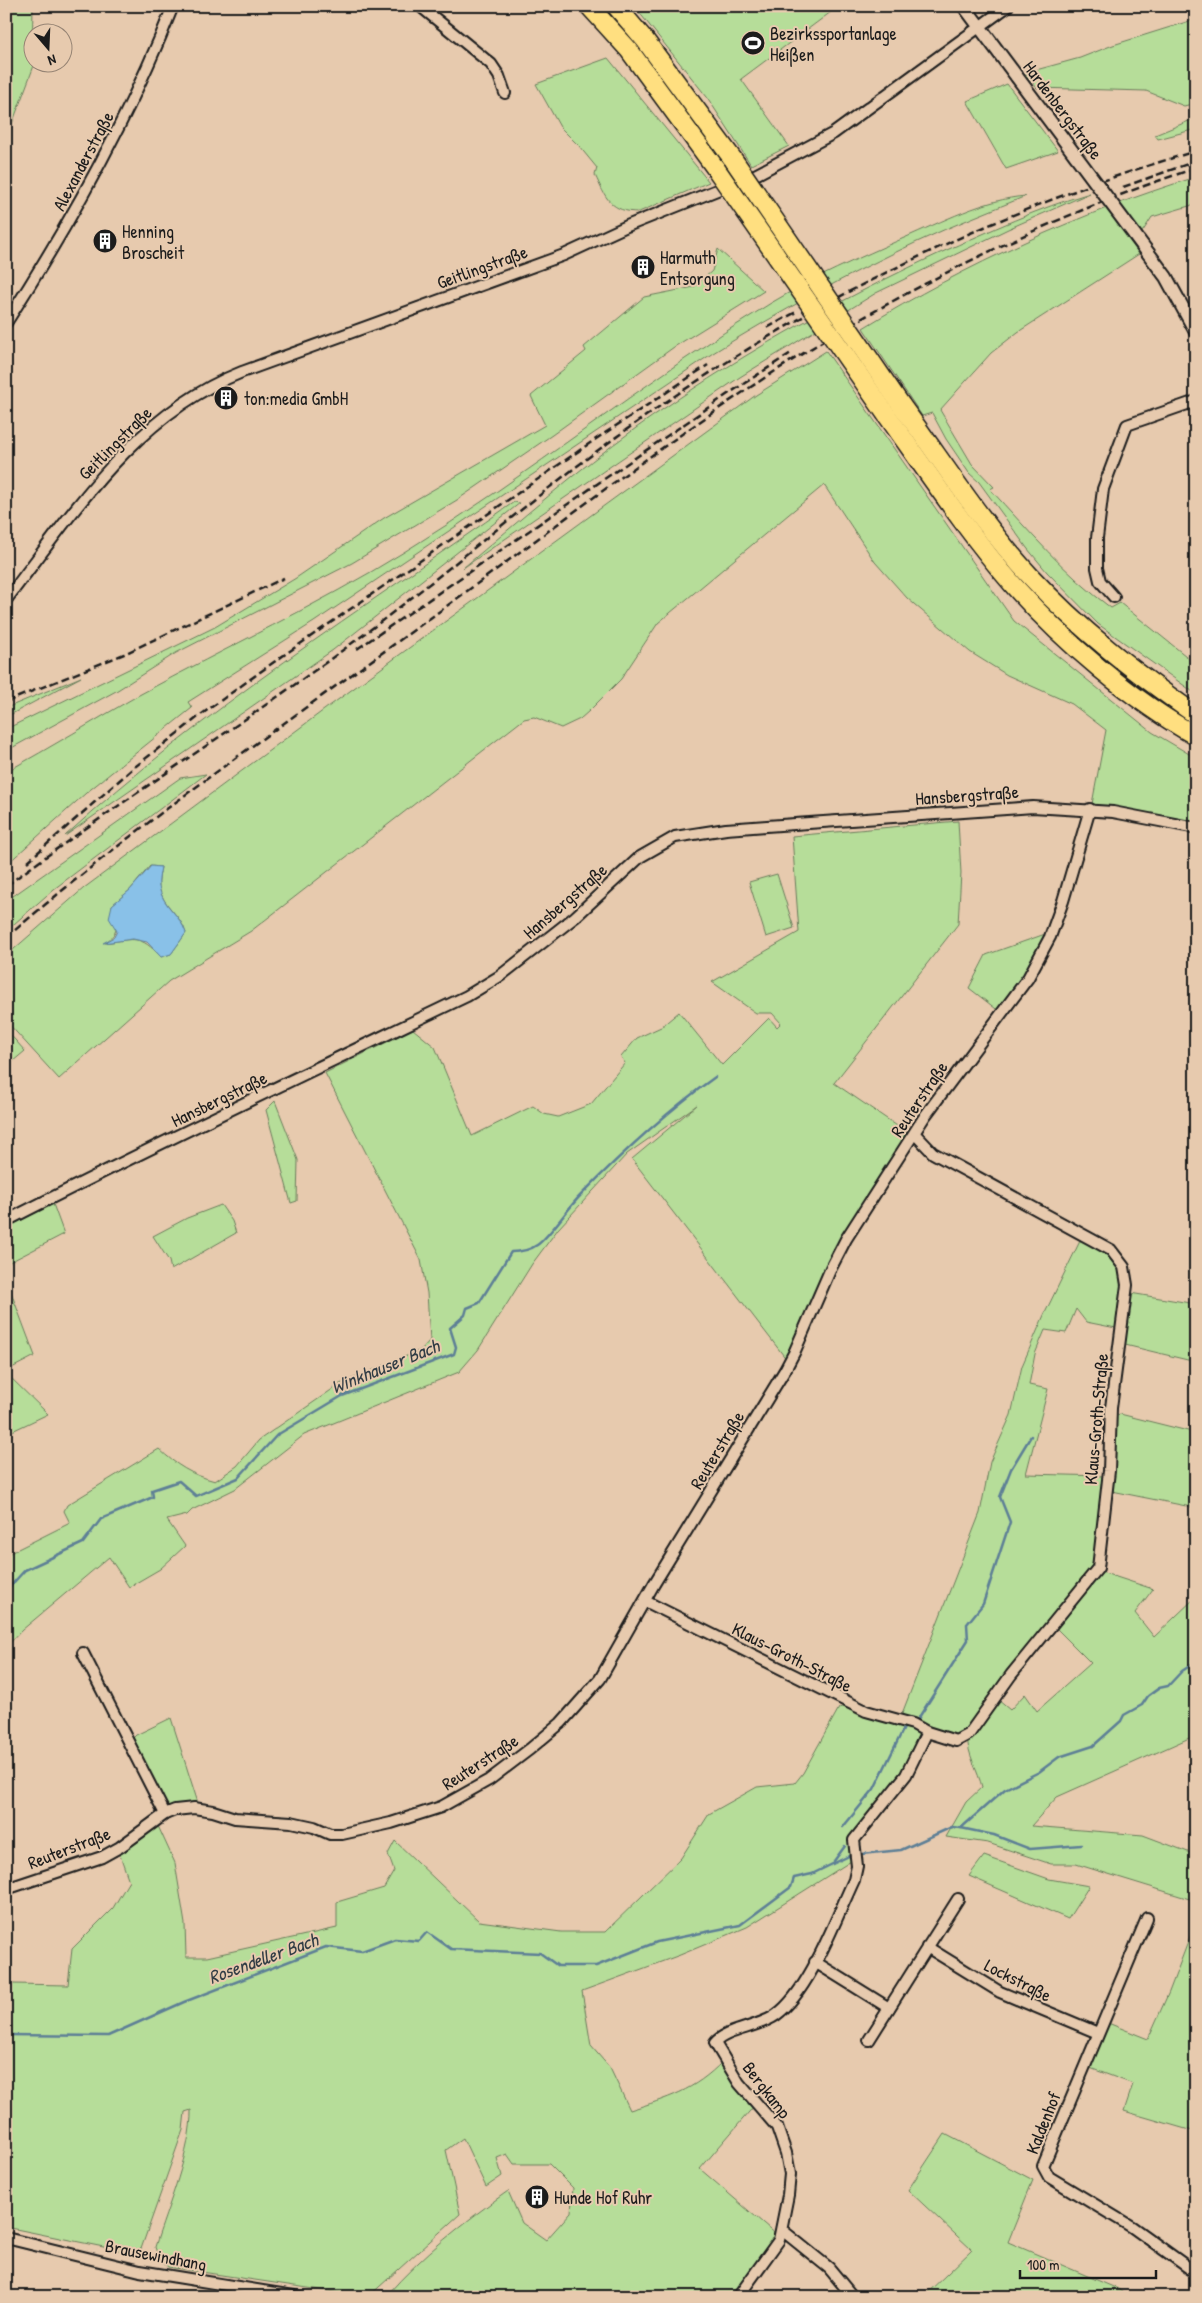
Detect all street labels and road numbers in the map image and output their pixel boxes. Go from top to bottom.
street label: Hardenbergstraße [1017,55,1109,165]
street label: Alexanderstraße [46,107,120,215]
street label: Geitlingstraße [433,239,531,295]
street label: Geitlingstraße [73,401,157,485]
street label: Hansbergstraße [914,779,1020,811]
street label: Hansbergstraße [518,857,612,945]
street label: Reuterstraße [884,1056,954,1142]
street label: Hansbergstraße [167,1065,271,1133]
street label: Klaus-Groth-Straße [1078,1352,1114,1486]
street label: Reuterstraße [684,1406,750,1494]
street label: Klaus-Groth-Straße [728,1616,856,1698]
street label: Reuterstraße [437,1728,523,1796]
street label: Reuterstraße [24,1821,114,1875]
street label: Lockstraße [980,1952,1056,2008]
street label: Bergkamp [737,2056,797,2124]
street label: Kaldenhof [1019,2088,1067,2158]
street label: Brausewindhang [103,2233,209,2277]

